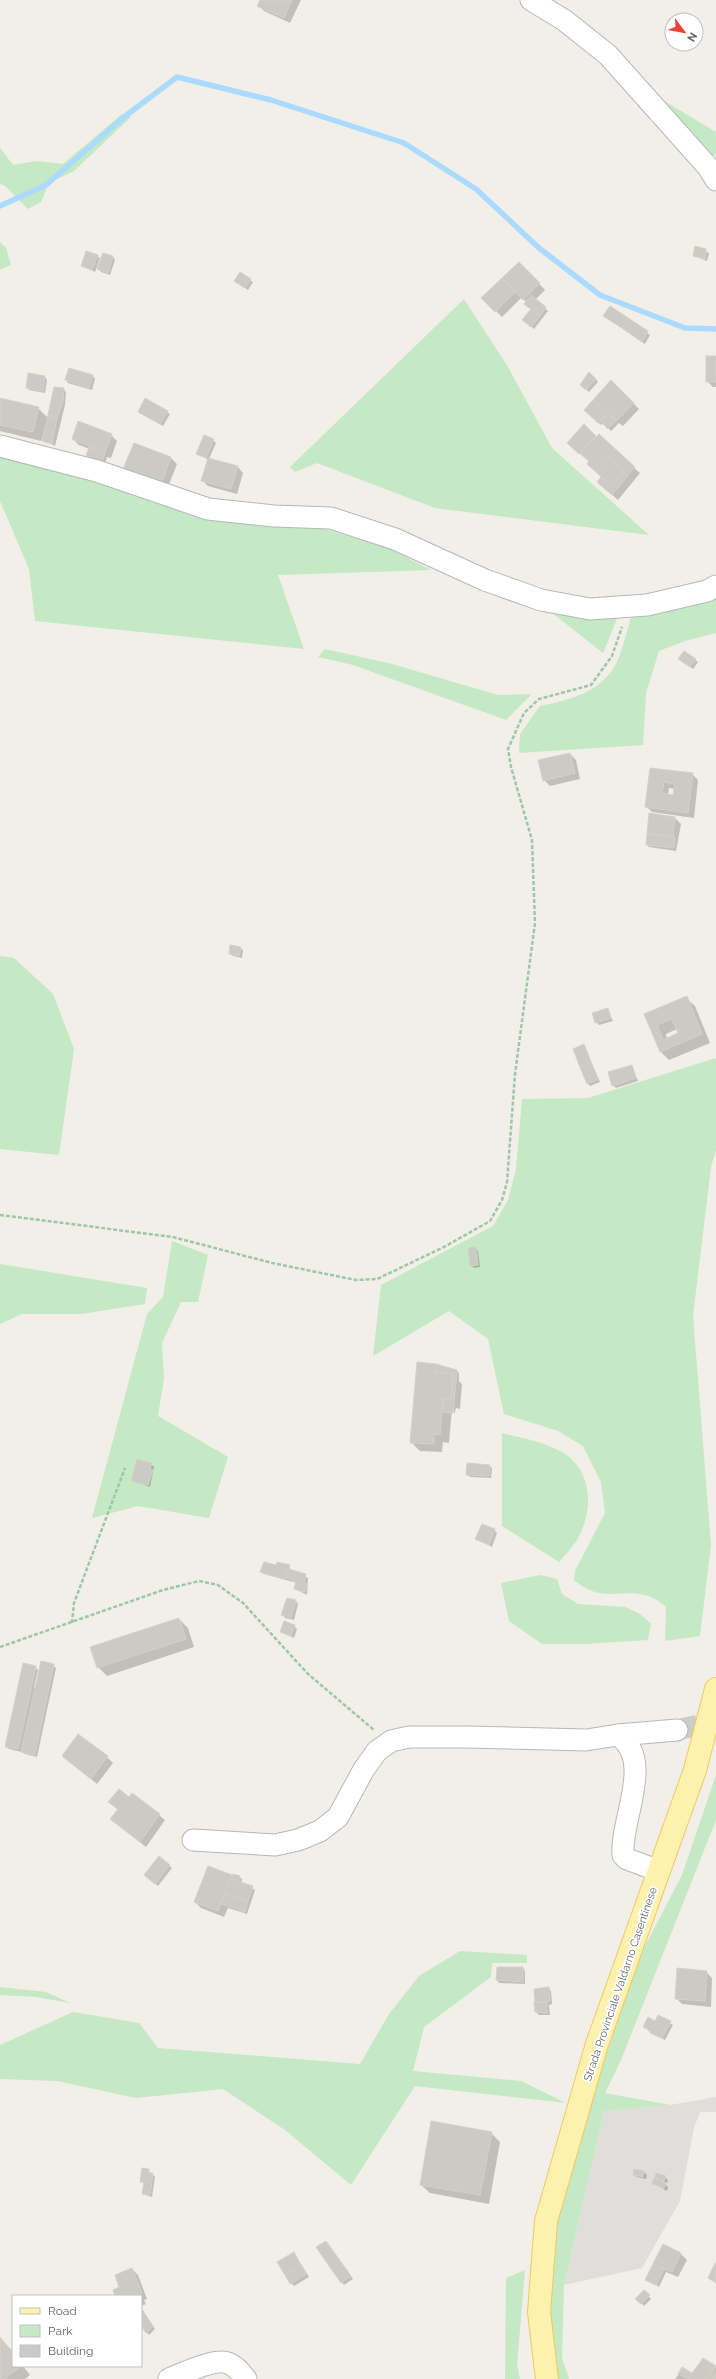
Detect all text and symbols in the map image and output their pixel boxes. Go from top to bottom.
north arrow [664,12,704,52]
text: N [684,30,700,44]
street label: Strada Provinciale Valdarno Casentinese [581,1885,660,2083]
legend [12,2295,142,2367]
text: Road [48,2304,77,2318]
text: Park [48,2324,73,2338]
text: Building [48,2344,94,2358]

